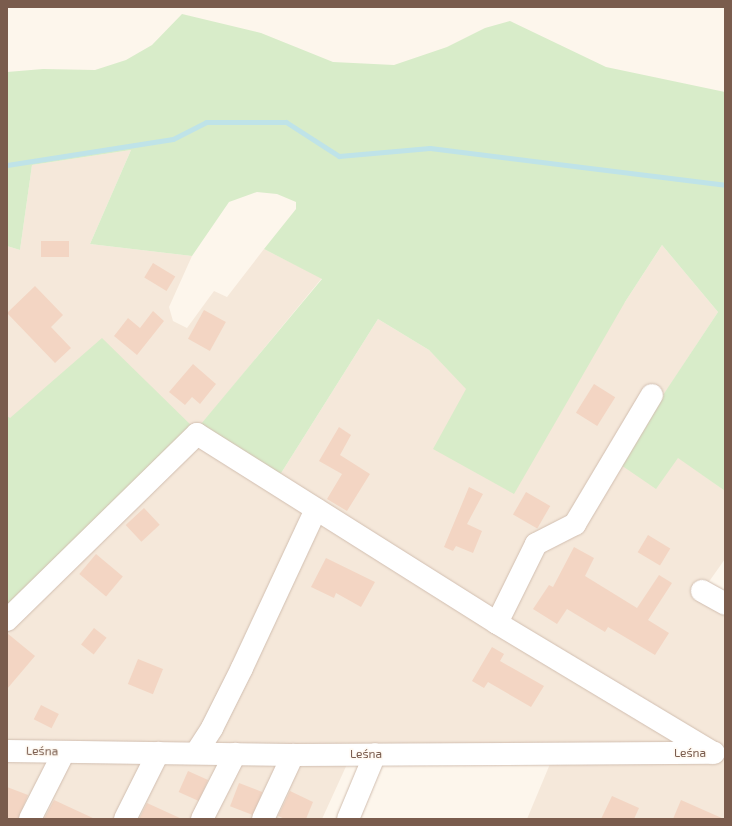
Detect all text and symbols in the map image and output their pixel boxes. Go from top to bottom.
street label: Leśna [26,744,58,758]
street label: Leśna [674,746,706,760]
street label: Leśna [350,747,382,761]

